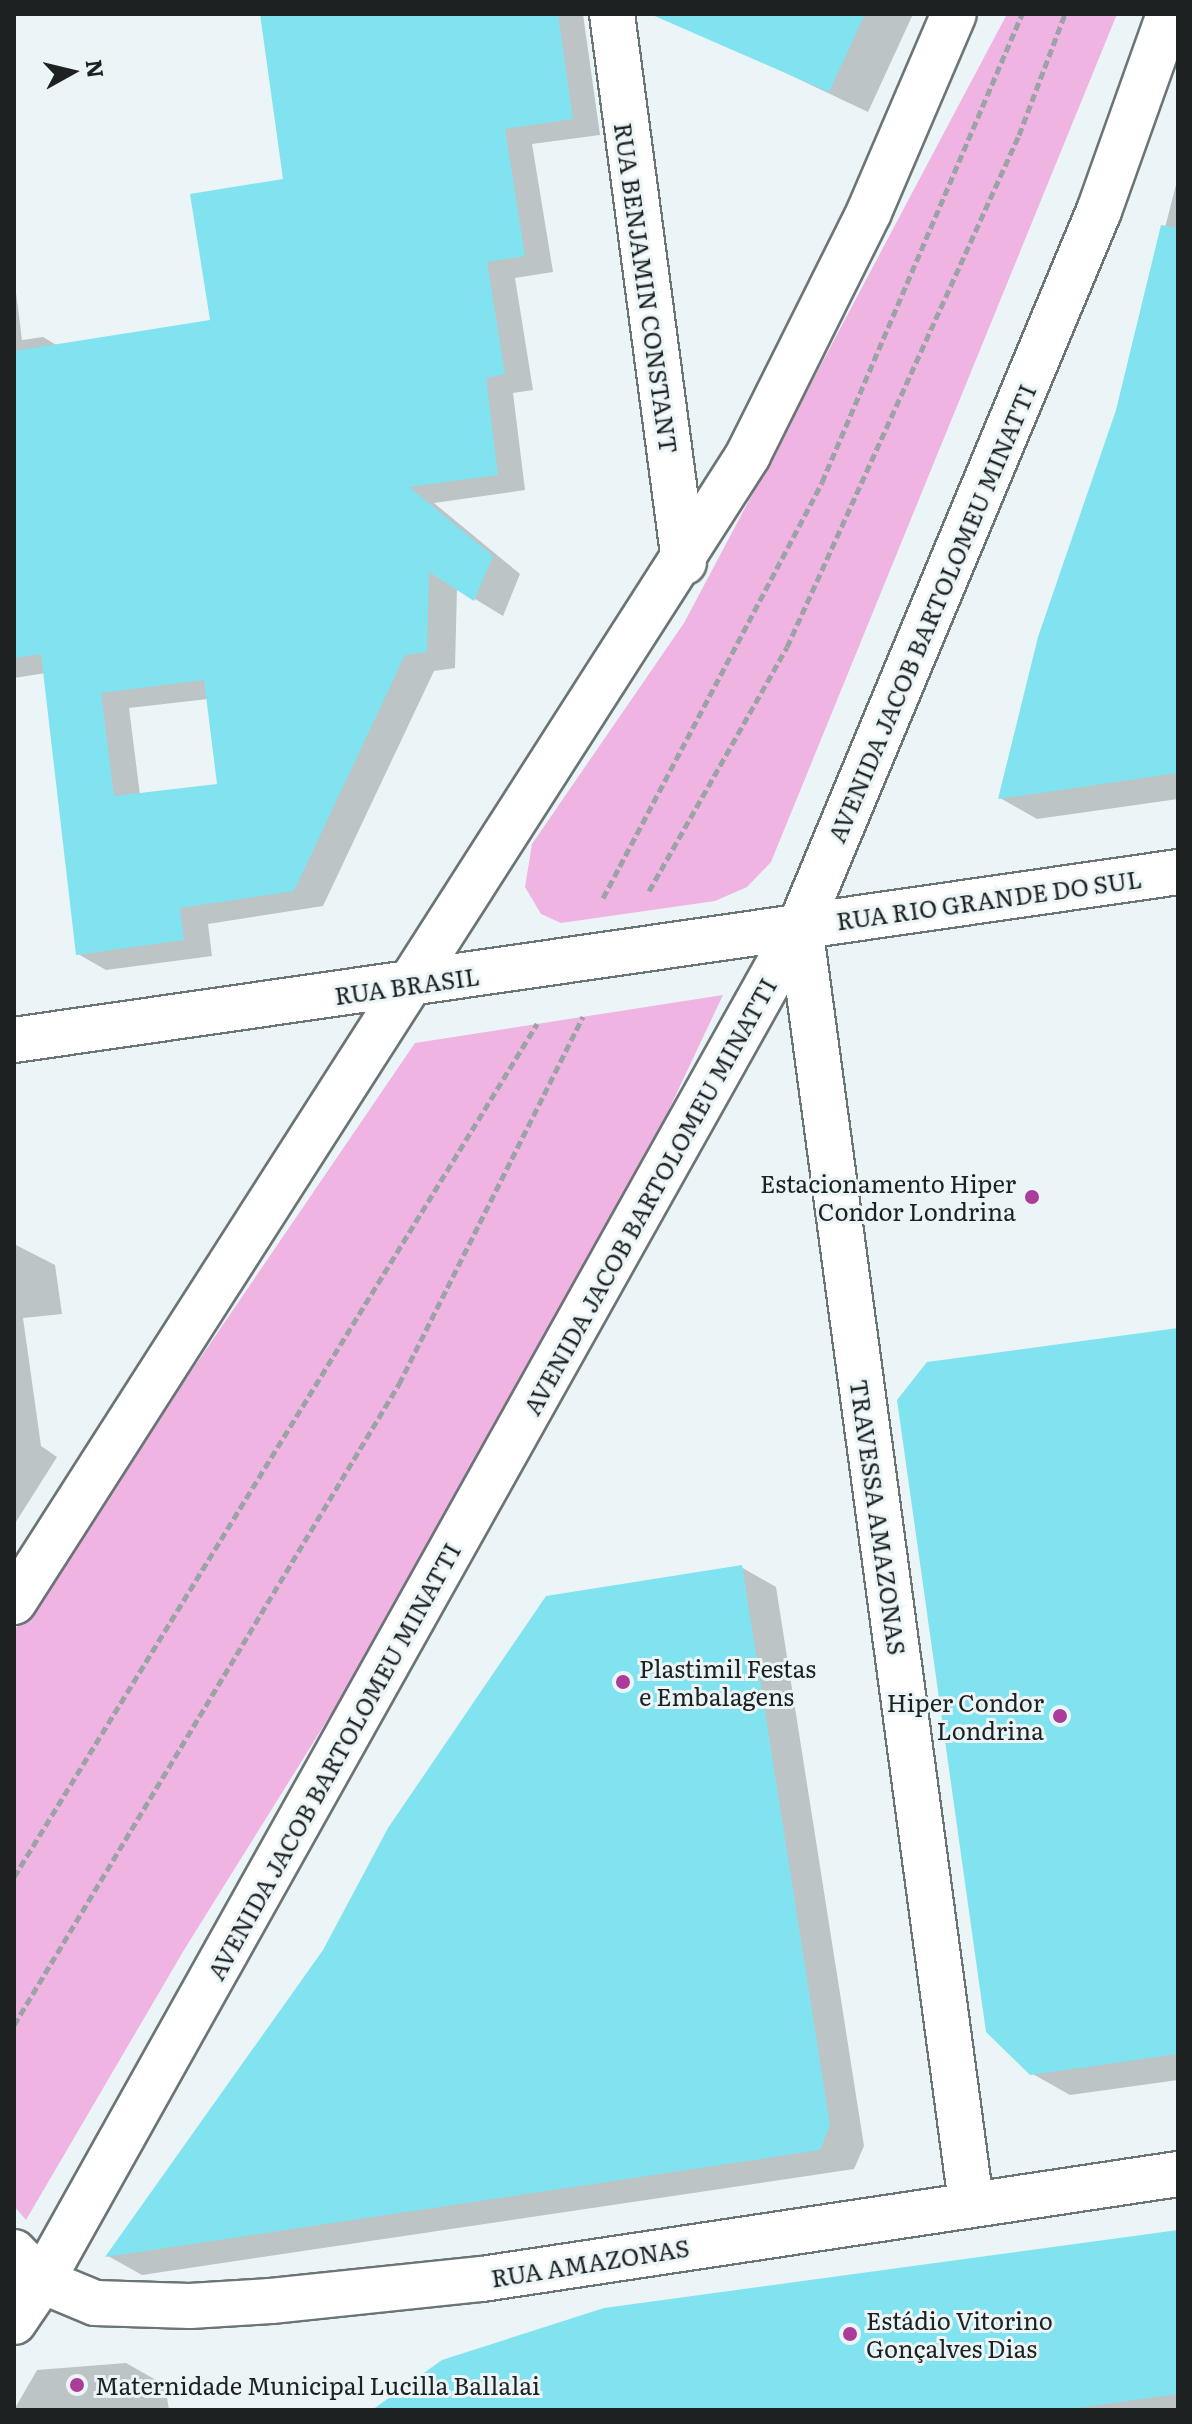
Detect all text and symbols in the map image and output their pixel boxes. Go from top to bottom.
north arrow [32,32,112,112]
text: N [79,57,114,80]
street label: RUA BENJAMIN CONSTANT [610,121,684,455]
street label: AVENIDA JACOB BARTOLOMEU MINATTI [821,380,1041,846]
street label: RUA RIO GRANDE DO SUL [834,863,1144,935]
street label: RUA BRASIL [333,961,481,1009]
street label: AVENIDA JACOB BARTOLOMEU MINATTI [516,973,782,1419]
place label: Estacionamento Hiper Condor Londrina [760,1169,1016,1225]
marker: Estacionamento Hiper Condor Londrina [1023,1188,1041,1206]
street label: TRAVESSA AMAZONAS [845,1377,913,1657]
street label: AVENIDA JACOB BARTOLOMEU MINATTI [200,1538,466,1984]
place label: Plastimil Festas e Embalagens [639,1654,816,1710]
marker: Plastimil Festas e Embalagens [614,1673,632,1691]
place label: Hiper Condor Londrina [887,1688,1044,1744]
marker: Hiper Condor Londrina [1051,1707,1069,1725]
street label: RUA AMAZONAS [489,2232,691,2292]
place label: Estádio Vitorino Gonçalves Dias [866,2306,1053,2362]
marker: Estádio Vitorino Gonçalves Dias [841,2325,859,2343]
place label: Maternidade Municipal Lucilla Ballalai [95,2371,540,2399]
marker: Maternidade Municipal Lucilla Ballalai [66,2374,88,2396]

